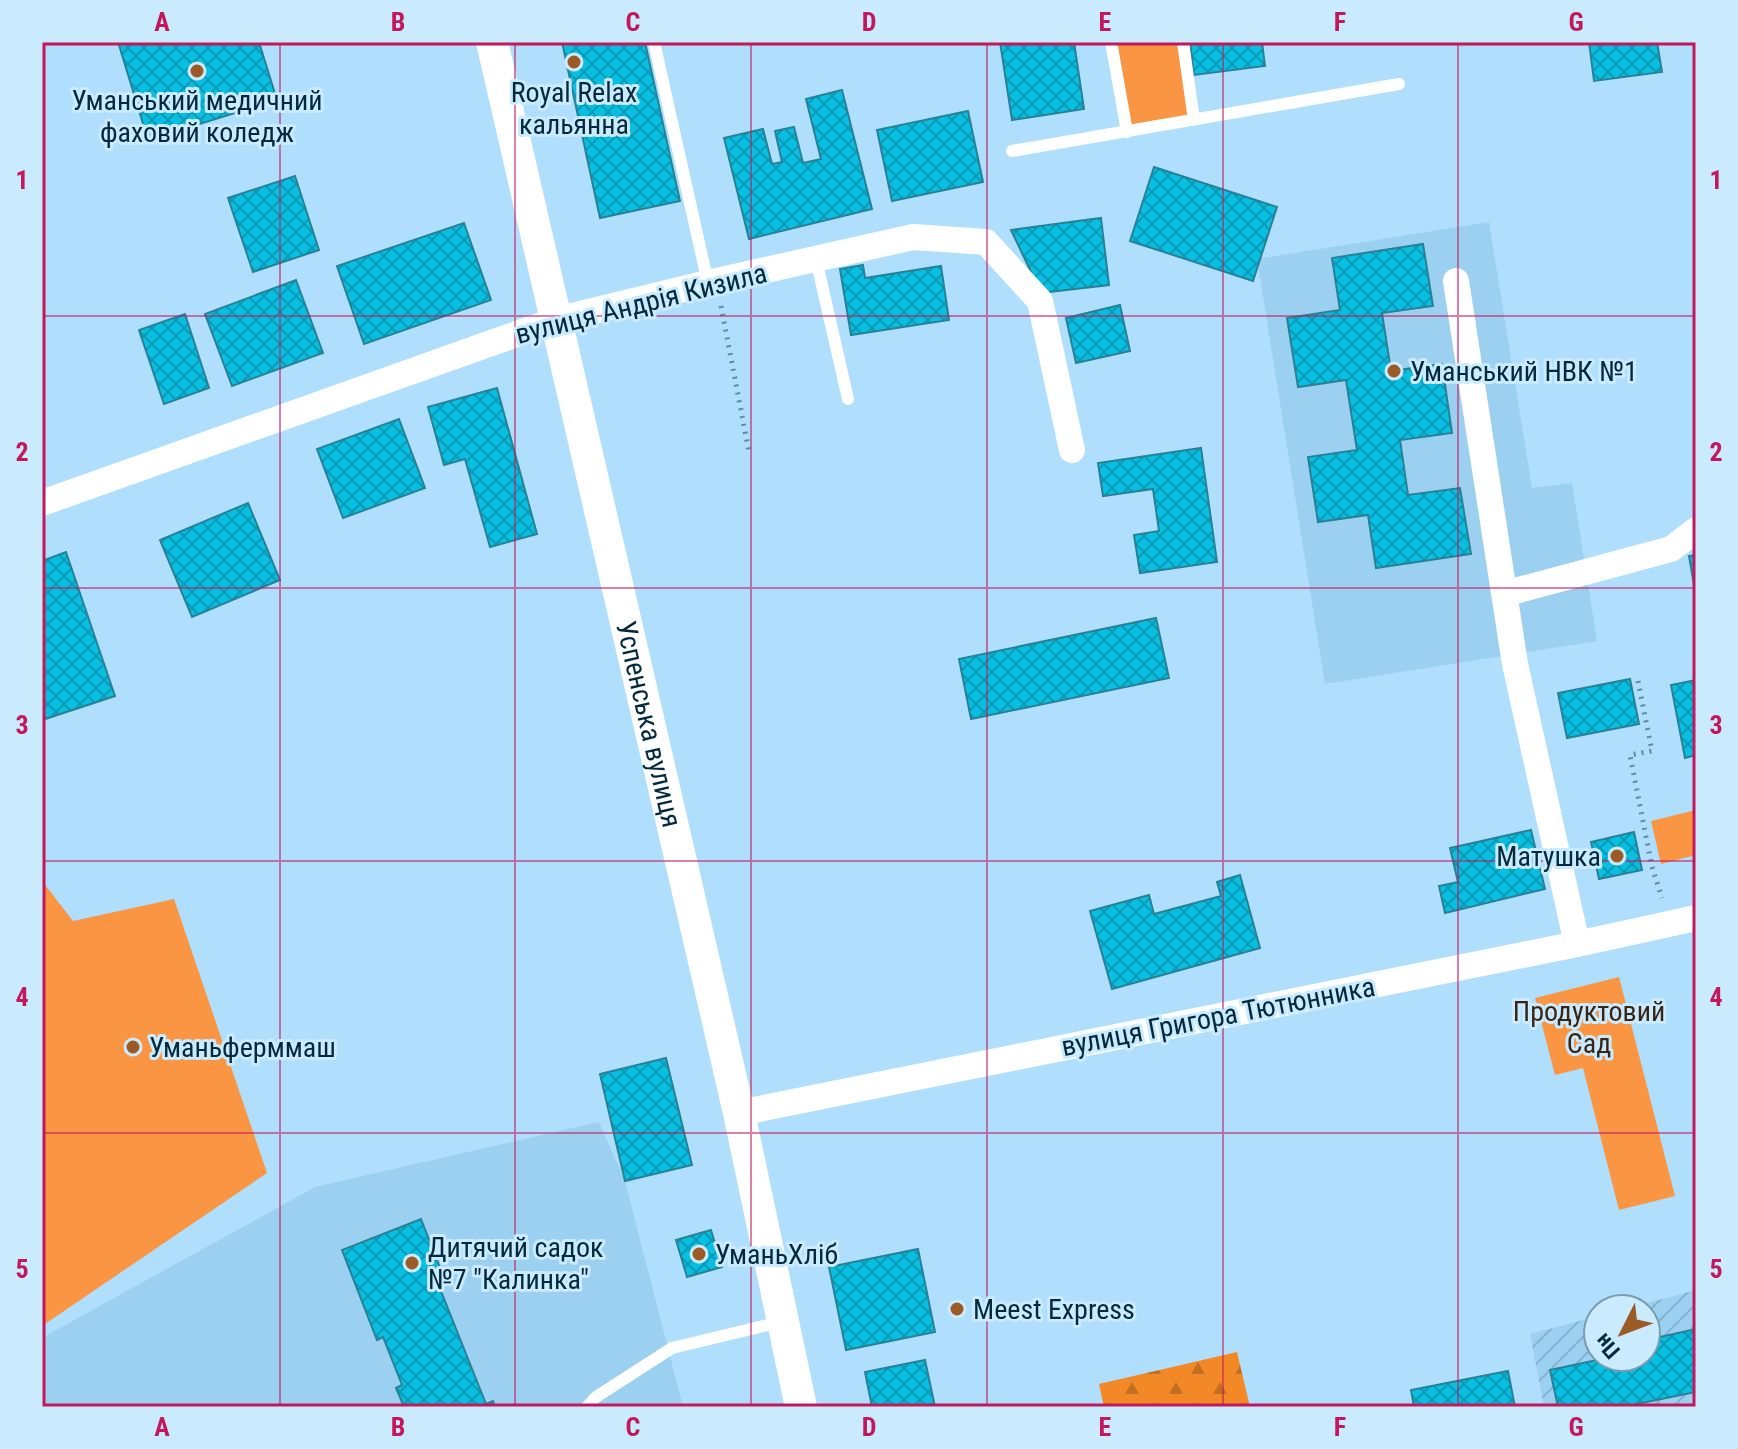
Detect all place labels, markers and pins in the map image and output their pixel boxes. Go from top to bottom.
marker: Royal Relax кальянна [565,53,583,71]
marker: Уманський медичний фаховий коледж [188,62,206,80]
place label: Royal Relax кальянна [511,76,637,141]
place label: Уманський медичний фаховий коледж [71,84,323,149]
place label: Уманський НВК №1 [1410,355,1638,388]
marker: Уманський НВК №1 [1385,362,1403,380]
place label: Матушка [1496,840,1601,873]
marker: Матушка [1608,847,1626,865]
place label: Уманьферммаш [149,1031,336,1064]
marker: Уманьферммаш [124,1038,142,1056]
place label: Дитячий садок №7 "Калинка" [428,1231,603,1296]
place label: УманьХліб [715,1238,838,1271]
marker: УманьХліб [690,1245,708,1263]
marker: Дитячий садок №7 "Калинка" [403,1254,421,1272]
place label: Meest Express [973,1293,1135,1326]
marker: Meest Express [948,1300,966,1318]

